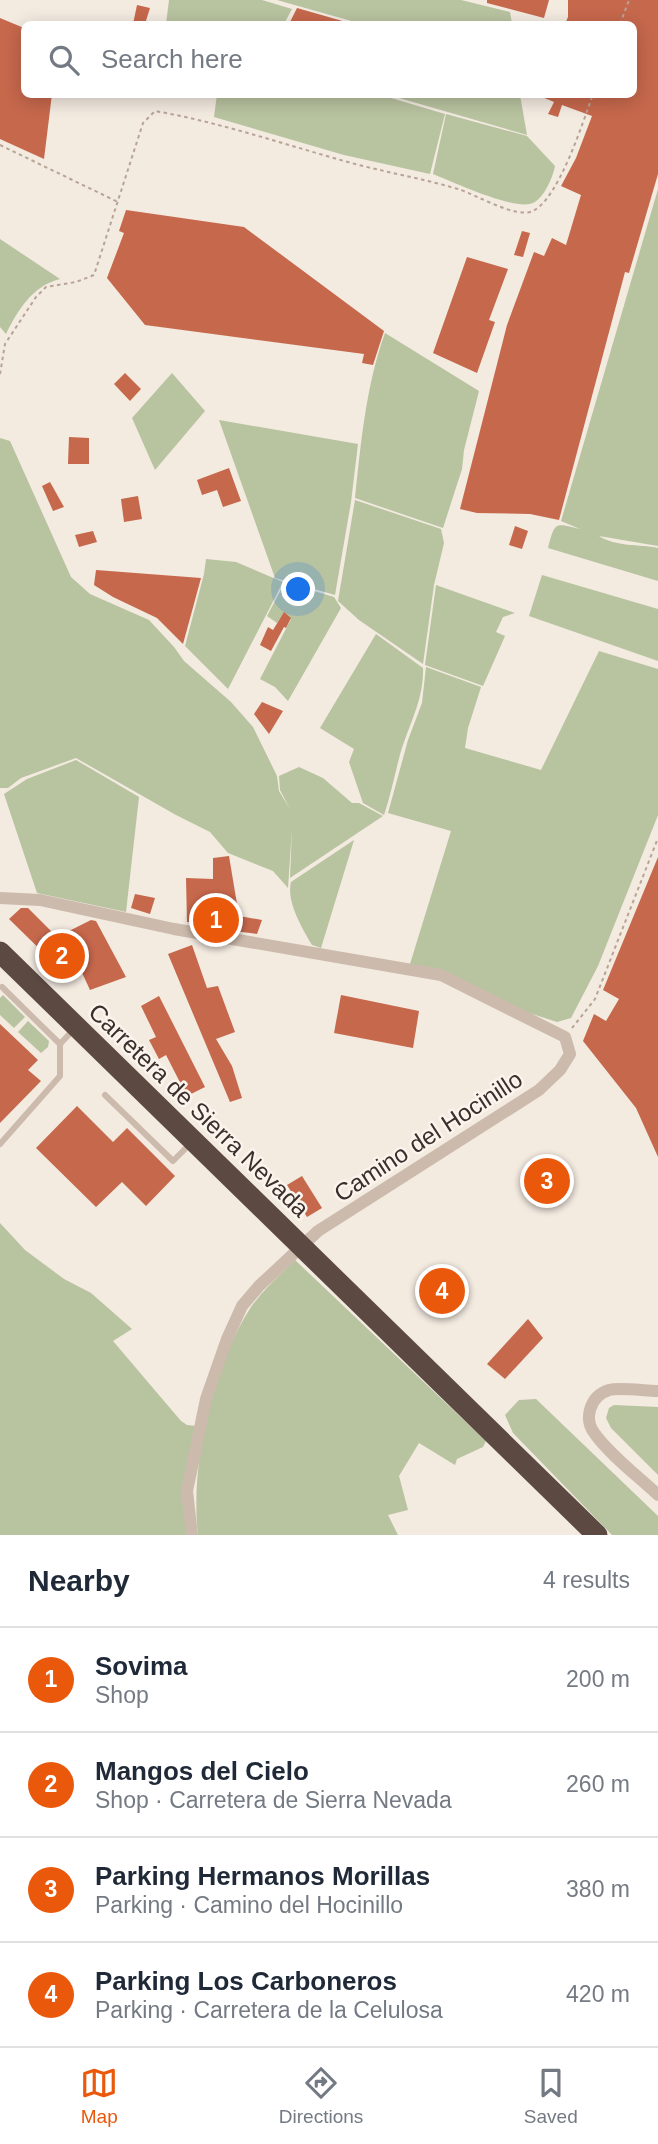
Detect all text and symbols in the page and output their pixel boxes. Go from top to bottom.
search box [21,21,637,98]
icon: search [45,41,83,79]
text: Search here [101,44,243,74]
your location [281,572,315,606]
pin: 1 [193,894,239,946]
pin: 2 [39,930,85,982]
street label: Carretera de Sierra Nevada [84,998,315,1223]
street label: Camino del Hocinillo [329,1065,527,1207]
pin: 3 [524,1155,570,1207]
pin: 4 [419,1265,465,1317]
text: Nearby [28,1564,130,1597]
text: 4 results [543,1567,630,1593]
text: Sovima [95,1651,188,1681]
text: 1 [45,1666,57,1692]
text: 200 m [566,1666,630,1692]
text: Shop [95,1682,149,1708]
text: Mangos del Cielo [95,1756,309,1786]
text: 2 [45,1771,57,1797]
text: 260 m [566,1771,630,1797]
text: Shop · Carretera de Sierra Nevada [95,1787,452,1813]
text: Parking Hermanos Morillas [95,1861,430,1891]
text: 3 [45,1876,57,1902]
text: 380 m [566,1876,630,1902]
text: Parking · Camino del Hocinillo [95,1892,403,1918]
text: Parking Los Carboneros [95,1966,397,1996]
text: 4 [45,1981,57,2007]
text: 420 m [566,1981,630,2007]
text: Parking · Carretera de la Celulosa [95,1997,443,2023]
tab: Map [80,2064,118,2128]
tab: Directions [279,2064,363,2128]
tab: Saved [524,2064,578,2128]

